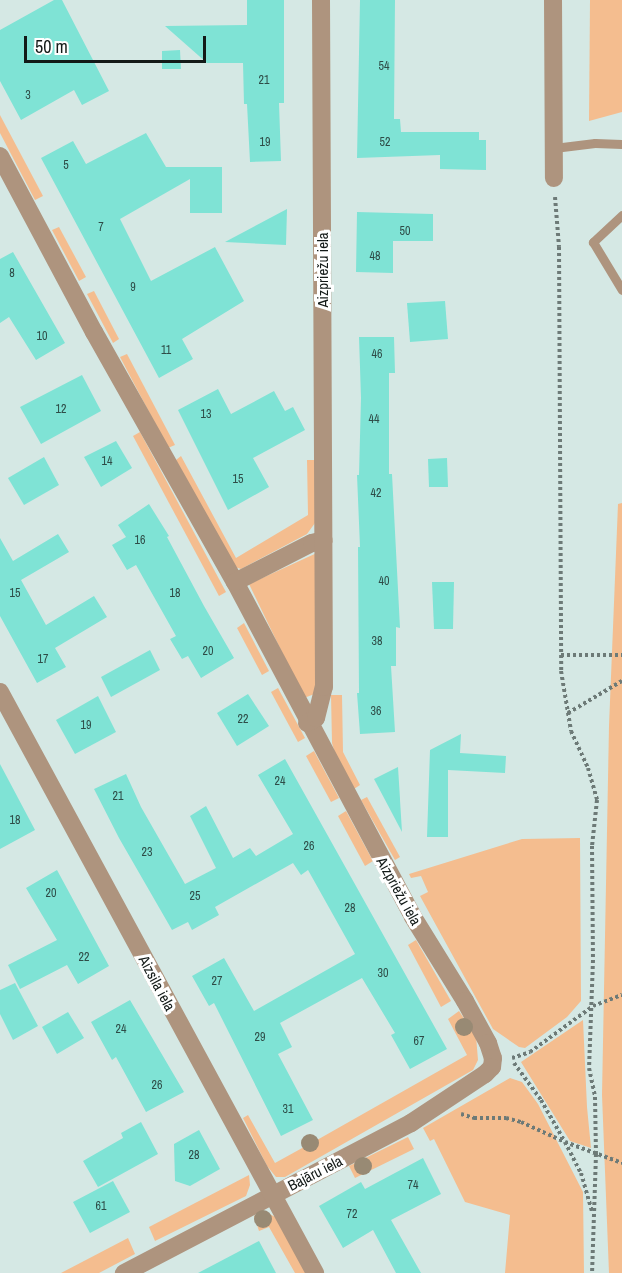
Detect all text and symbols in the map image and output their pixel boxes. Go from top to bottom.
scale bar [27,24,208,62]
text: 50 m [35,34,68,59]
house number: 54 [379,60,389,74]
house number: 21 [259,74,269,88]
house number: 3 [25,89,31,103]
house number: 19 [260,136,270,150]
house number: 52 [380,136,390,150]
house number: 5 [63,159,69,173]
house number: 7 [98,221,104,235]
house number: 50 [400,225,410,239]
street label: Aizpriežu iela [314,232,332,308]
house number: 48 [370,250,380,264]
house number: 8 [9,267,15,281]
house number: 9 [130,281,136,295]
house number: 10 [37,330,47,344]
house number: 11 [161,344,171,358]
house number: 46 [372,348,382,362]
house number: 12 [56,403,66,417]
house number: 13 [201,408,211,422]
house number: 44 [369,413,379,427]
house number: 14 [102,455,112,469]
house number: 15 [233,473,243,487]
house number: 42 [371,487,381,501]
house number: 16 [135,534,145,548]
house number: 40 [379,575,389,589]
house number: 15 [10,587,20,601]
house number: 18 [170,587,180,601]
house number: 38 [372,635,382,649]
house number: 20 [203,645,213,659]
house number: 17 [38,653,48,667]
house number: 36 [371,705,381,719]
house number: 22 [238,713,248,727]
house number: 19 [81,719,91,733]
house number: 24 [275,775,285,789]
house number: 21 [113,790,123,804]
house number: 18 [10,814,20,828]
house number: 26 [304,840,314,854]
house number: 23 [142,846,152,860]
street label: Aizpriežu iela [373,854,425,928]
house number: 20 [46,887,56,901]
house number: 25 [190,890,200,904]
house number: 28 [345,902,355,916]
house number: 22 [79,951,89,965]
street label: Aizsila iela [135,952,179,1014]
house number: 30 [378,967,388,981]
house number: 27 [212,975,222,989]
house number: 24 [116,1023,126,1037]
house number: 29 [255,1031,265,1045]
house number: 67 [414,1035,424,1049]
house number: 26 [152,1079,162,1093]
house number: 31 [283,1103,293,1117]
house number: 28 [189,1149,199,1163]
street label: Bajāru iela [285,1152,345,1194]
house number: 74 [408,1179,418,1193]
house number: 61 [96,1200,106,1214]
house number: 72 [347,1208,357,1222]

